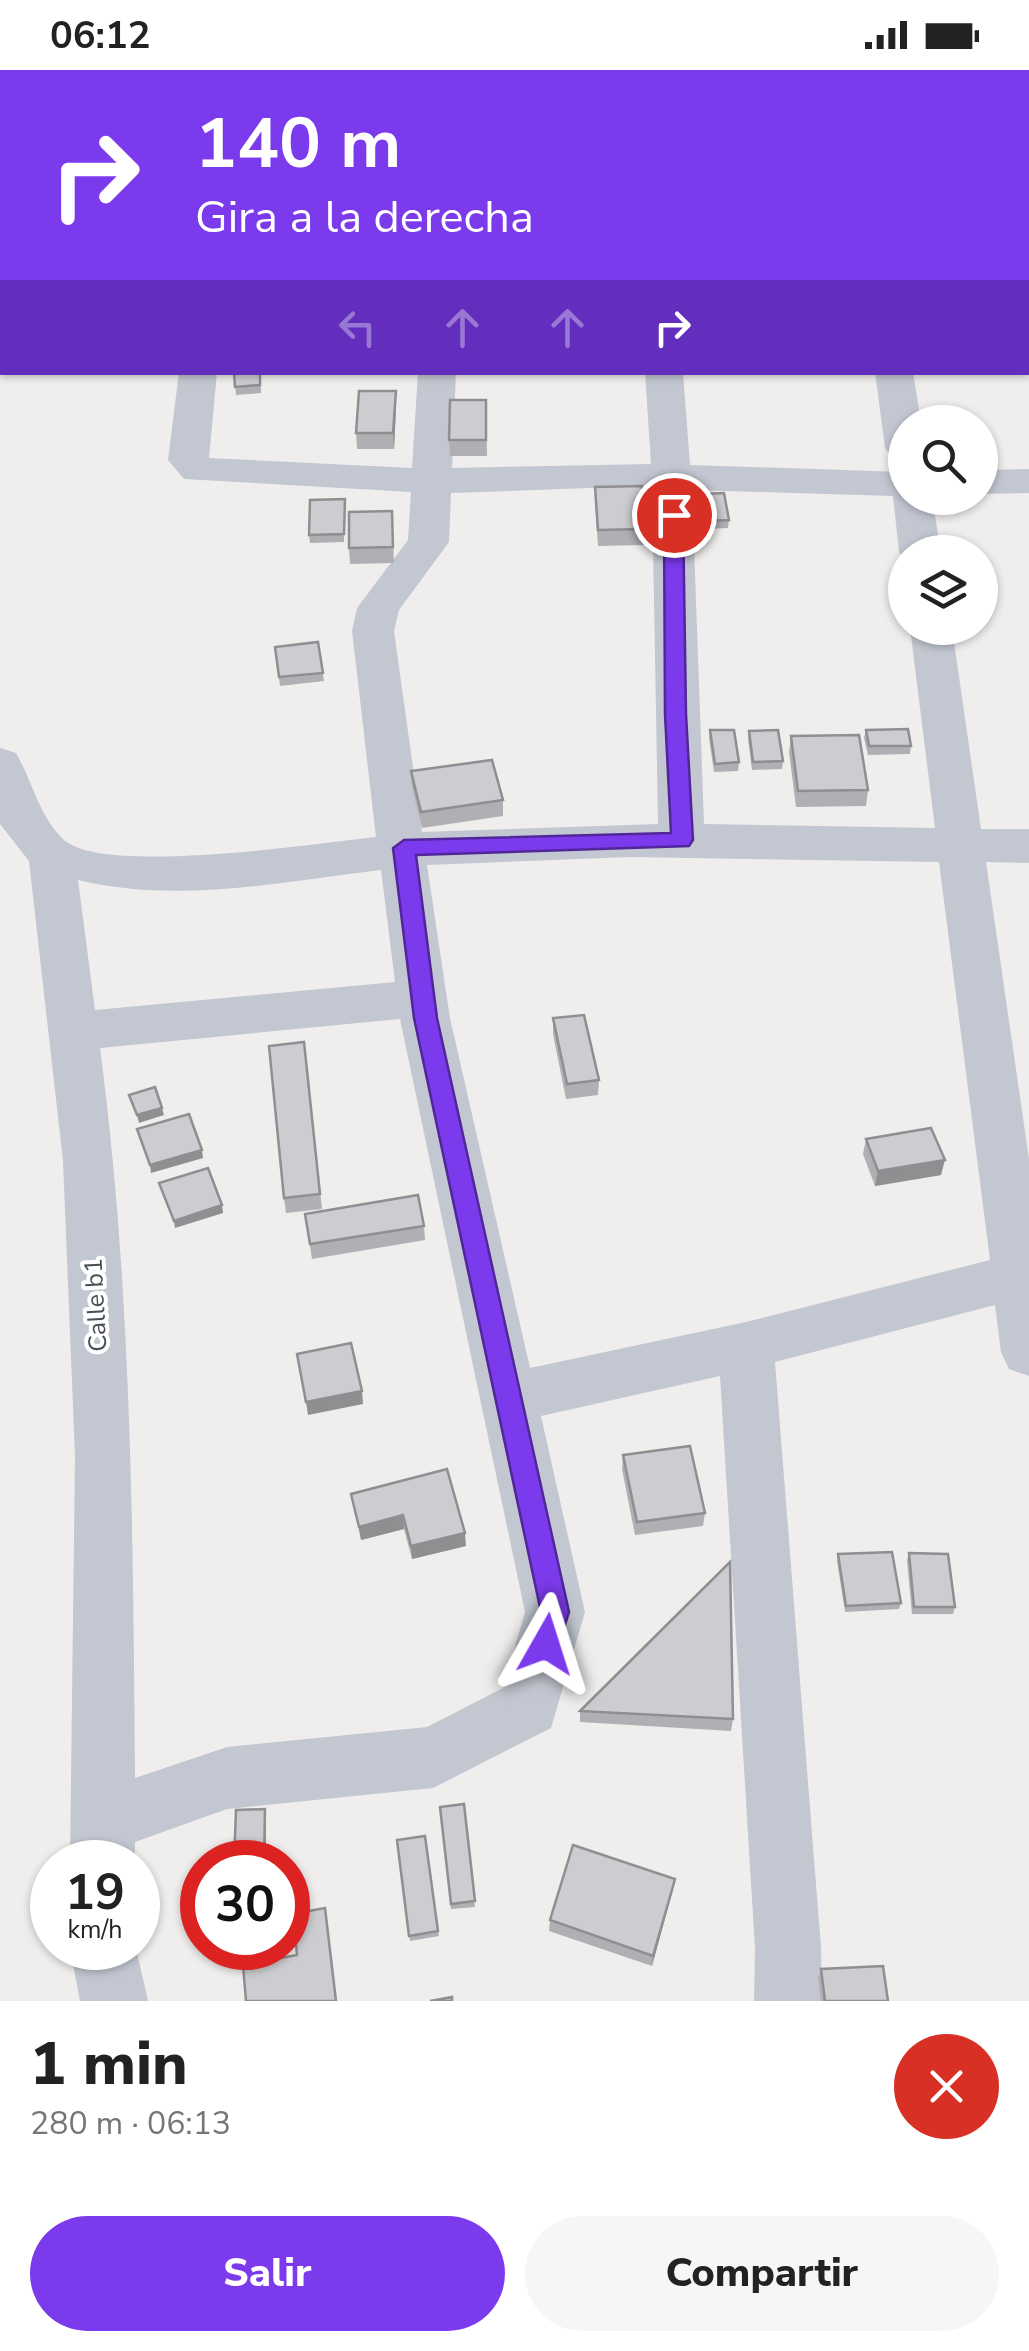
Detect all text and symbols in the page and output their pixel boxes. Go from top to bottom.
text: 06:12 [50,10,151,61]
text: 140 m [195,96,401,192]
icon: right [30,110,160,240]
text: Gira a la derecha [195,187,534,248]
icon: left [330,300,385,355]
icon: ahead [435,300,490,355]
icon: ahead [540,300,595,355]
icon: right [645,300,700,355]
map controls [888,405,998,645]
button: search [888,405,998,515]
pin [632,473,717,558]
icon: arrive [647,488,702,543]
button: layers [888,535,998,645]
street label: Calle b1 [77,1257,115,1353]
position arrow [494,1592,598,1696]
speed limit sign: 30 [180,1840,310,1970]
text: 19 [65,1858,125,1927]
text: km/h [67,1913,123,1947]
text: 1 min [30,2023,188,2105]
button: close [894,2034,999,2139]
text: 280 m · 06:13 [30,2102,231,2145]
button: Salir [30,2216,505,2331]
button: Compartir [525,2216,999,2331]

